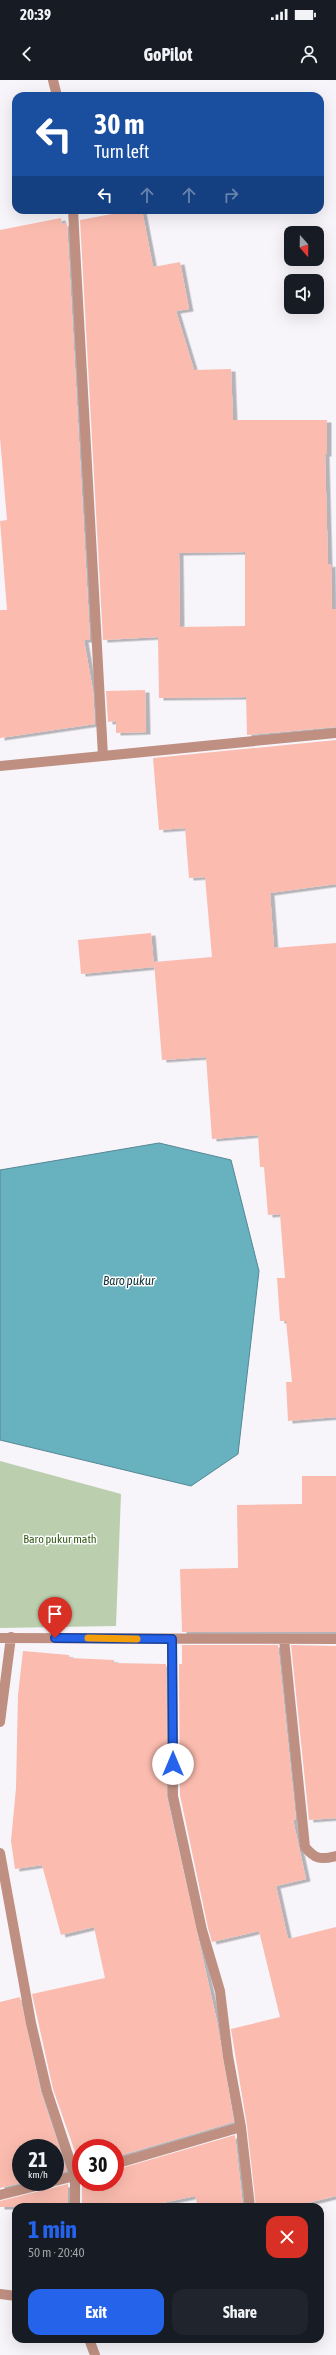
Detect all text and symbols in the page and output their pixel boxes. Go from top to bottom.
text: 20:39 [20,6,51,23]
icon: back [16,43,38,65]
icon: person [298,43,320,65]
text: GoPilot [143,44,193,65]
icon: left [28,108,80,160]
text: 30 m [94,108,144,140]
text: Turn left [94,141,149,162]
icon: left [94,184,116,206]
icon: ahead [136,184,158,206]
icon: ahead [178,184,200,206]
icon: right [220,184,242,206]
north arrow [284,226,324,266]
map controls [284,226,324,314]
button: sound [284,274,324,314]
water label: Baro pukur [103,1273,156,1288]
park label: Baro pukur math [23,1532,97,1546]
pin [38,1597,72,1638]
icon: arrive [44,1603,66,1625]
position arrow [152,1743,194,1785]
speed limit sign: 30 [72,2139,124,2191]
text: 21 [29,2148,47,2171]
text: km/h [28,2169,48,2180]
text: 1 min [28,2216,77,2243]
button: close [266,2216,308,2258]
text: 50 m · 20:40 [28,2245,85,2260]
button: Exit [28,2289,164,2335]
button: Share [172,2289,308,2335]

